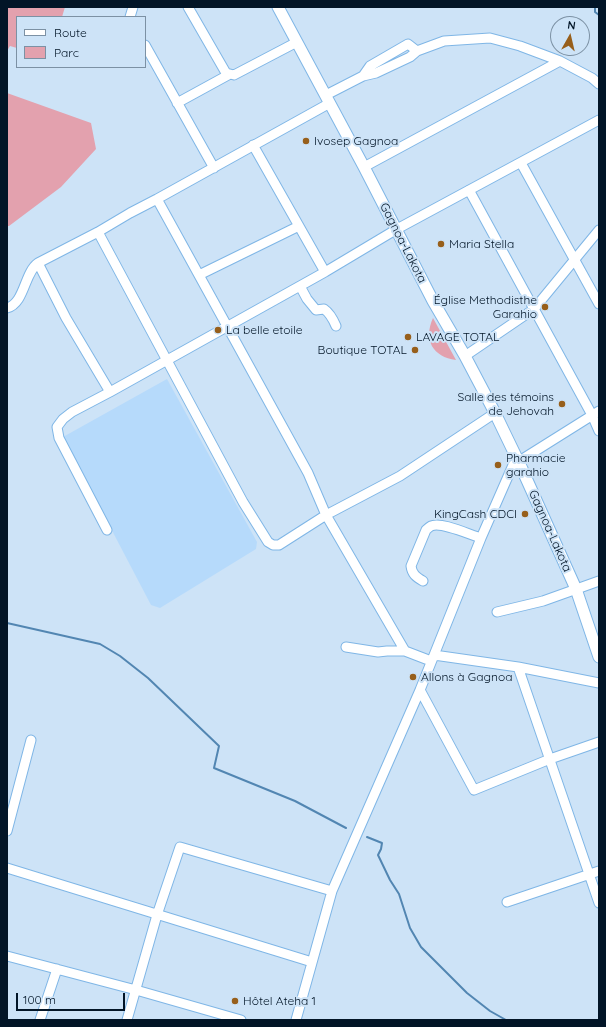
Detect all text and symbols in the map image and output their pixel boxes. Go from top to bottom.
legend [16,16,146,68]
north arrow [550,16,590,56]
text: N [567,18,577,33]
text: Route [54,25,87,40]
text: Parc [54,45,79,60]
place label: Ivosep Gagnoa [314,134,398,148]
marker: Ivosep Gagnoa [301,136,311,146]
street label: Gagnoa-Lakota [377,201,429,285]
place label: Maria Stella [449,237,514,251]
marker: Maria Stella [436,239,446,249]
place label: Église Methodisthe Garahio [434,293,537,321]
marker: Église Methodisthe Garahio [540,302,550,312]
place label: La belle etoile [226,323,302,337]
marker: La belle etoile [213,325,223,335]
place label: LAVAGE TOTAL [416,330,500,344]
marker: LAVAGE TOTAL [403,332,413,342]
place label: Boutique TOTAL [318,343,407,357]
marker: Boutique TOTAL [410,345,420,355]
place label: Salle des témoins de Jehovah [457,390,554,418]
marker: Salle des témoins de Jehovah [557,399,567,409]
place label: Pharmacie garahio [506,451,566,479]
marker: Pharmacie garahio [493,460,503,470]
street label: Gagnoa-Lakota [526,488,574,574]
place label: KingCash CDCI [434,507,517,521]
marker: KingCash CDCI [520,509,530,519]
place label: Allons à Gagnoa [421,670,513,684]
marker: Allons à Gagnoa [408,672,418,682]
scale bar [18,985,127,1011]
text: 100 m [23,992,56,1007]
place label: Hôtel Ateha 1 [243,994,316,1008]
marker: Hôtel Ateha 1 [230,996,240,1006]

